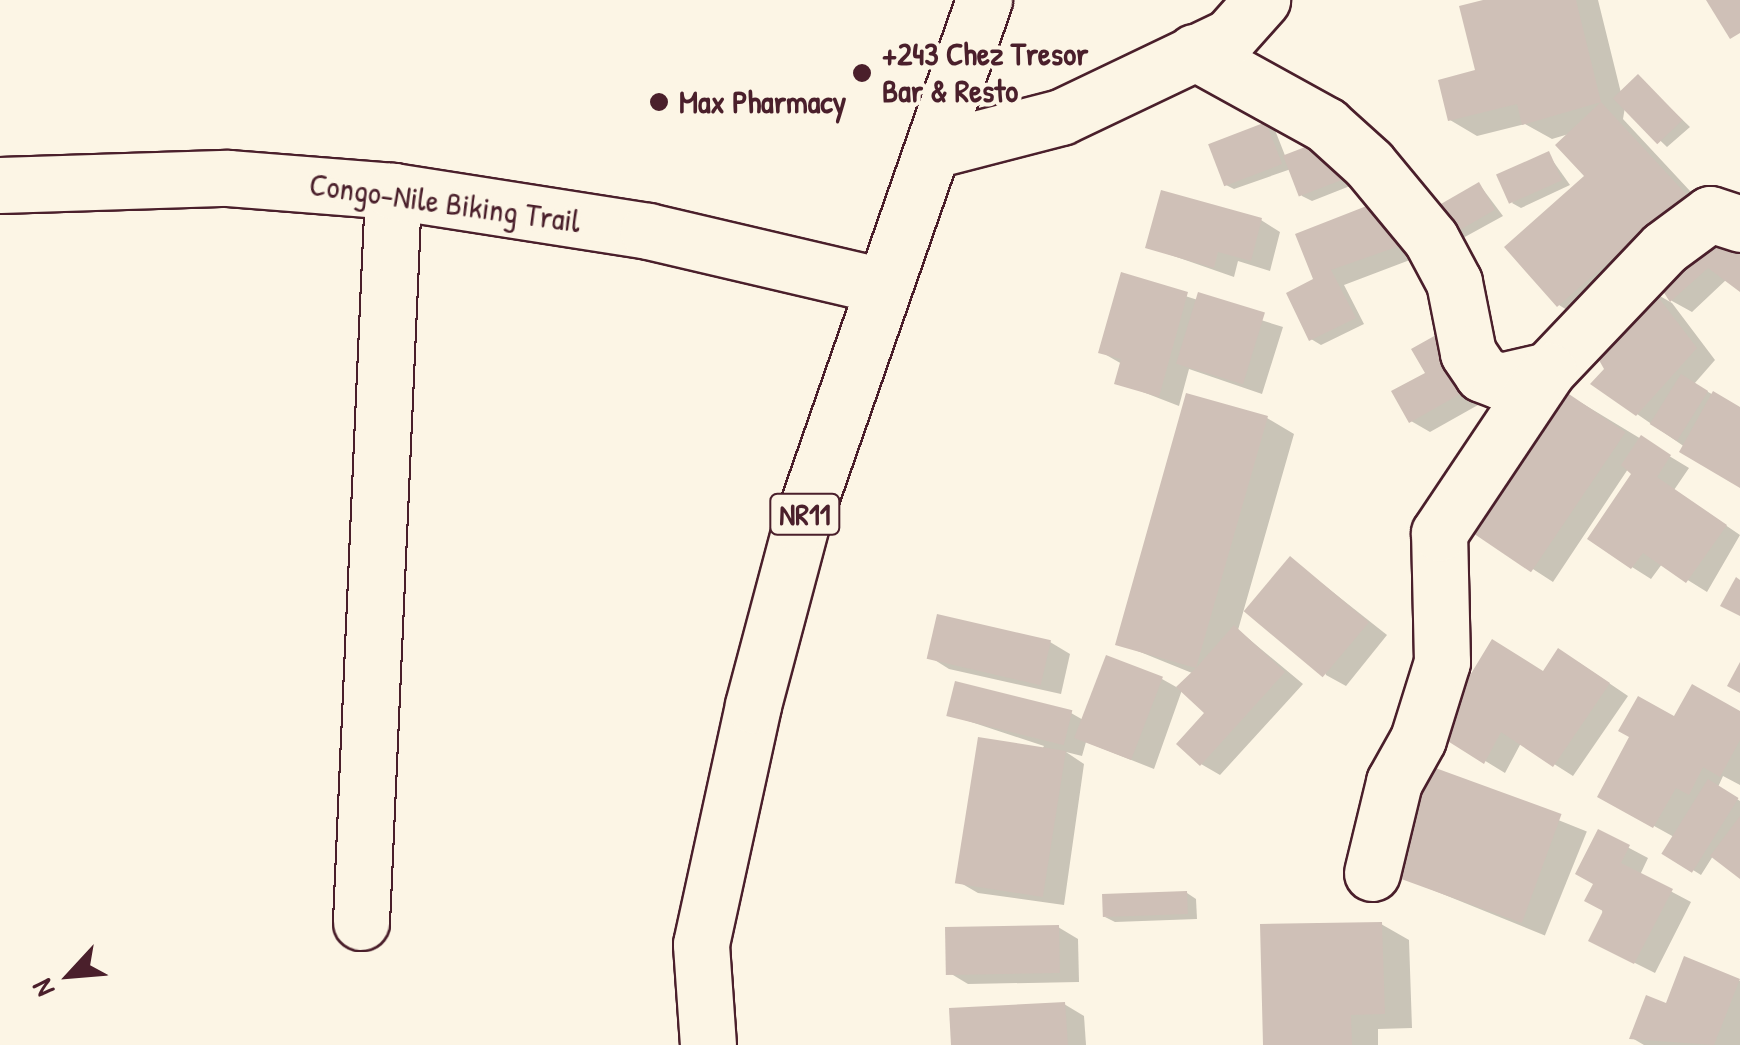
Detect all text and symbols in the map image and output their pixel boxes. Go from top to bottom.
place label: +243 Chez Tresor Bar & Resto [882,36,1088,111]
marker: +243 Chez Tresor Bar & Resto [851,62,873,84]
place label: Max Pharmacy [679,83,846,121]
marker: Max Pharmacy [648,91,670,113]
street label: Congo-Nile Biking Trail [307,165,583,241]
road number: NR11 [768,489,842,539]
north arrow [20,925,120,1025]
text: N [23,973,63,1003]

